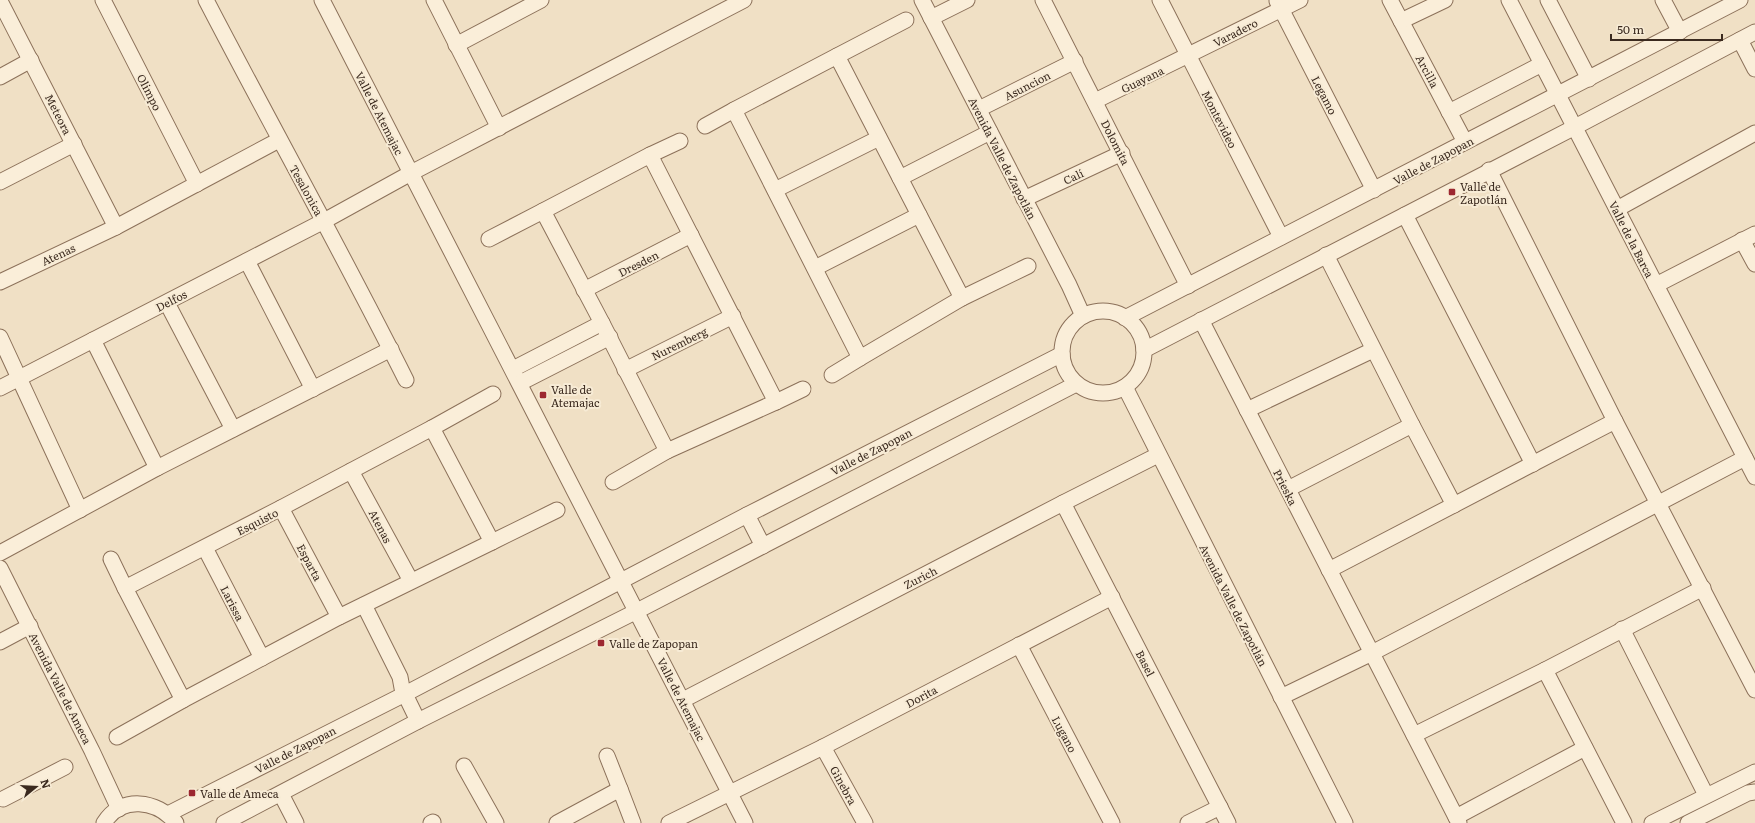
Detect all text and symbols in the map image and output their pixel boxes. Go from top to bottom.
street label: Varadero [1210,14,1260,50]
scale bar [1611,16,1722,42]
text: 50 m [1617,20,1644,38]
street label: Arcilla [1413,52,1443,90]
street label: Guayana [1118,62,1166,96]
street label: Asuncion [1001,67,1053,103]
street label: Valle de Atemajac [352,69,408,158]
street label: Olimpo [134,71,166,113]
street label: Legamo [1308,73,1342,117]
street label: Montevideo [1199,87,1241,151]
street label: Meteora [42,91,76,137]
street label: Avenida Valle de Zapotlán [965,94,1041,222]
street label: Dolomita [1098,117,1134,167]
street label: Valle de Zapopan [1390,132,1476,188]
street label: Tesalonica [286,162,328,218]
street label: Calí [1060,164,1086,188]
place label: Valle de Zapotlán [1460,178,1507,207]
marker: Valle de Zapotlán [1447,187,1457,197]
street label: Valle de la Barca [1606,198,1658,280]
street label: Atenas [38,239,78,269]
street label: Dresden [615,246,661,280]
street label: Delfos [153,285,189,315]
street label: Nuremberg [648,322,710,363]
place label: Valle de Atemajac [551,381,600,410]
marker: Valle de Atemajac [538,390,548,400]
street label: Valle de Zapopan [828,424,914,478]
street label: Prieska [1270,466,1302,508]
street label: Esquisto [233,504,281,538]
street label: Atenas [366,507,396,546]
street label: Esparta [294,541,326,583]
street label: Avenida Valle de Zapotlán [1196,541,1272,669]
street label: Zurich [900,562,940,592]
street label: Larissa [217,583,249,623]
street label: Avenida Valle de Ameca [26,629,96,747]
place label: Valle de Zapopan [609,635,698,651]
marker: Valle de Zapopan [596,638,606,648]
street label: Basel [1133,647,1159,679]
street label: Valle de Atemajac [654,655,710,744]
street label: Dorita [902,681,940,711]
street label: Lugano [1049,713,1081,755]
street label: Valle de Zapopan [252,722,338,776]
street label: Ginebra [827,763,861,807]
north arrow [16,767,56,807]
text: N [37,777,55,790]
place label: Valle de Ameca [200,785,279,801]
marker: Valle de Ameca [187,788,197,798]

